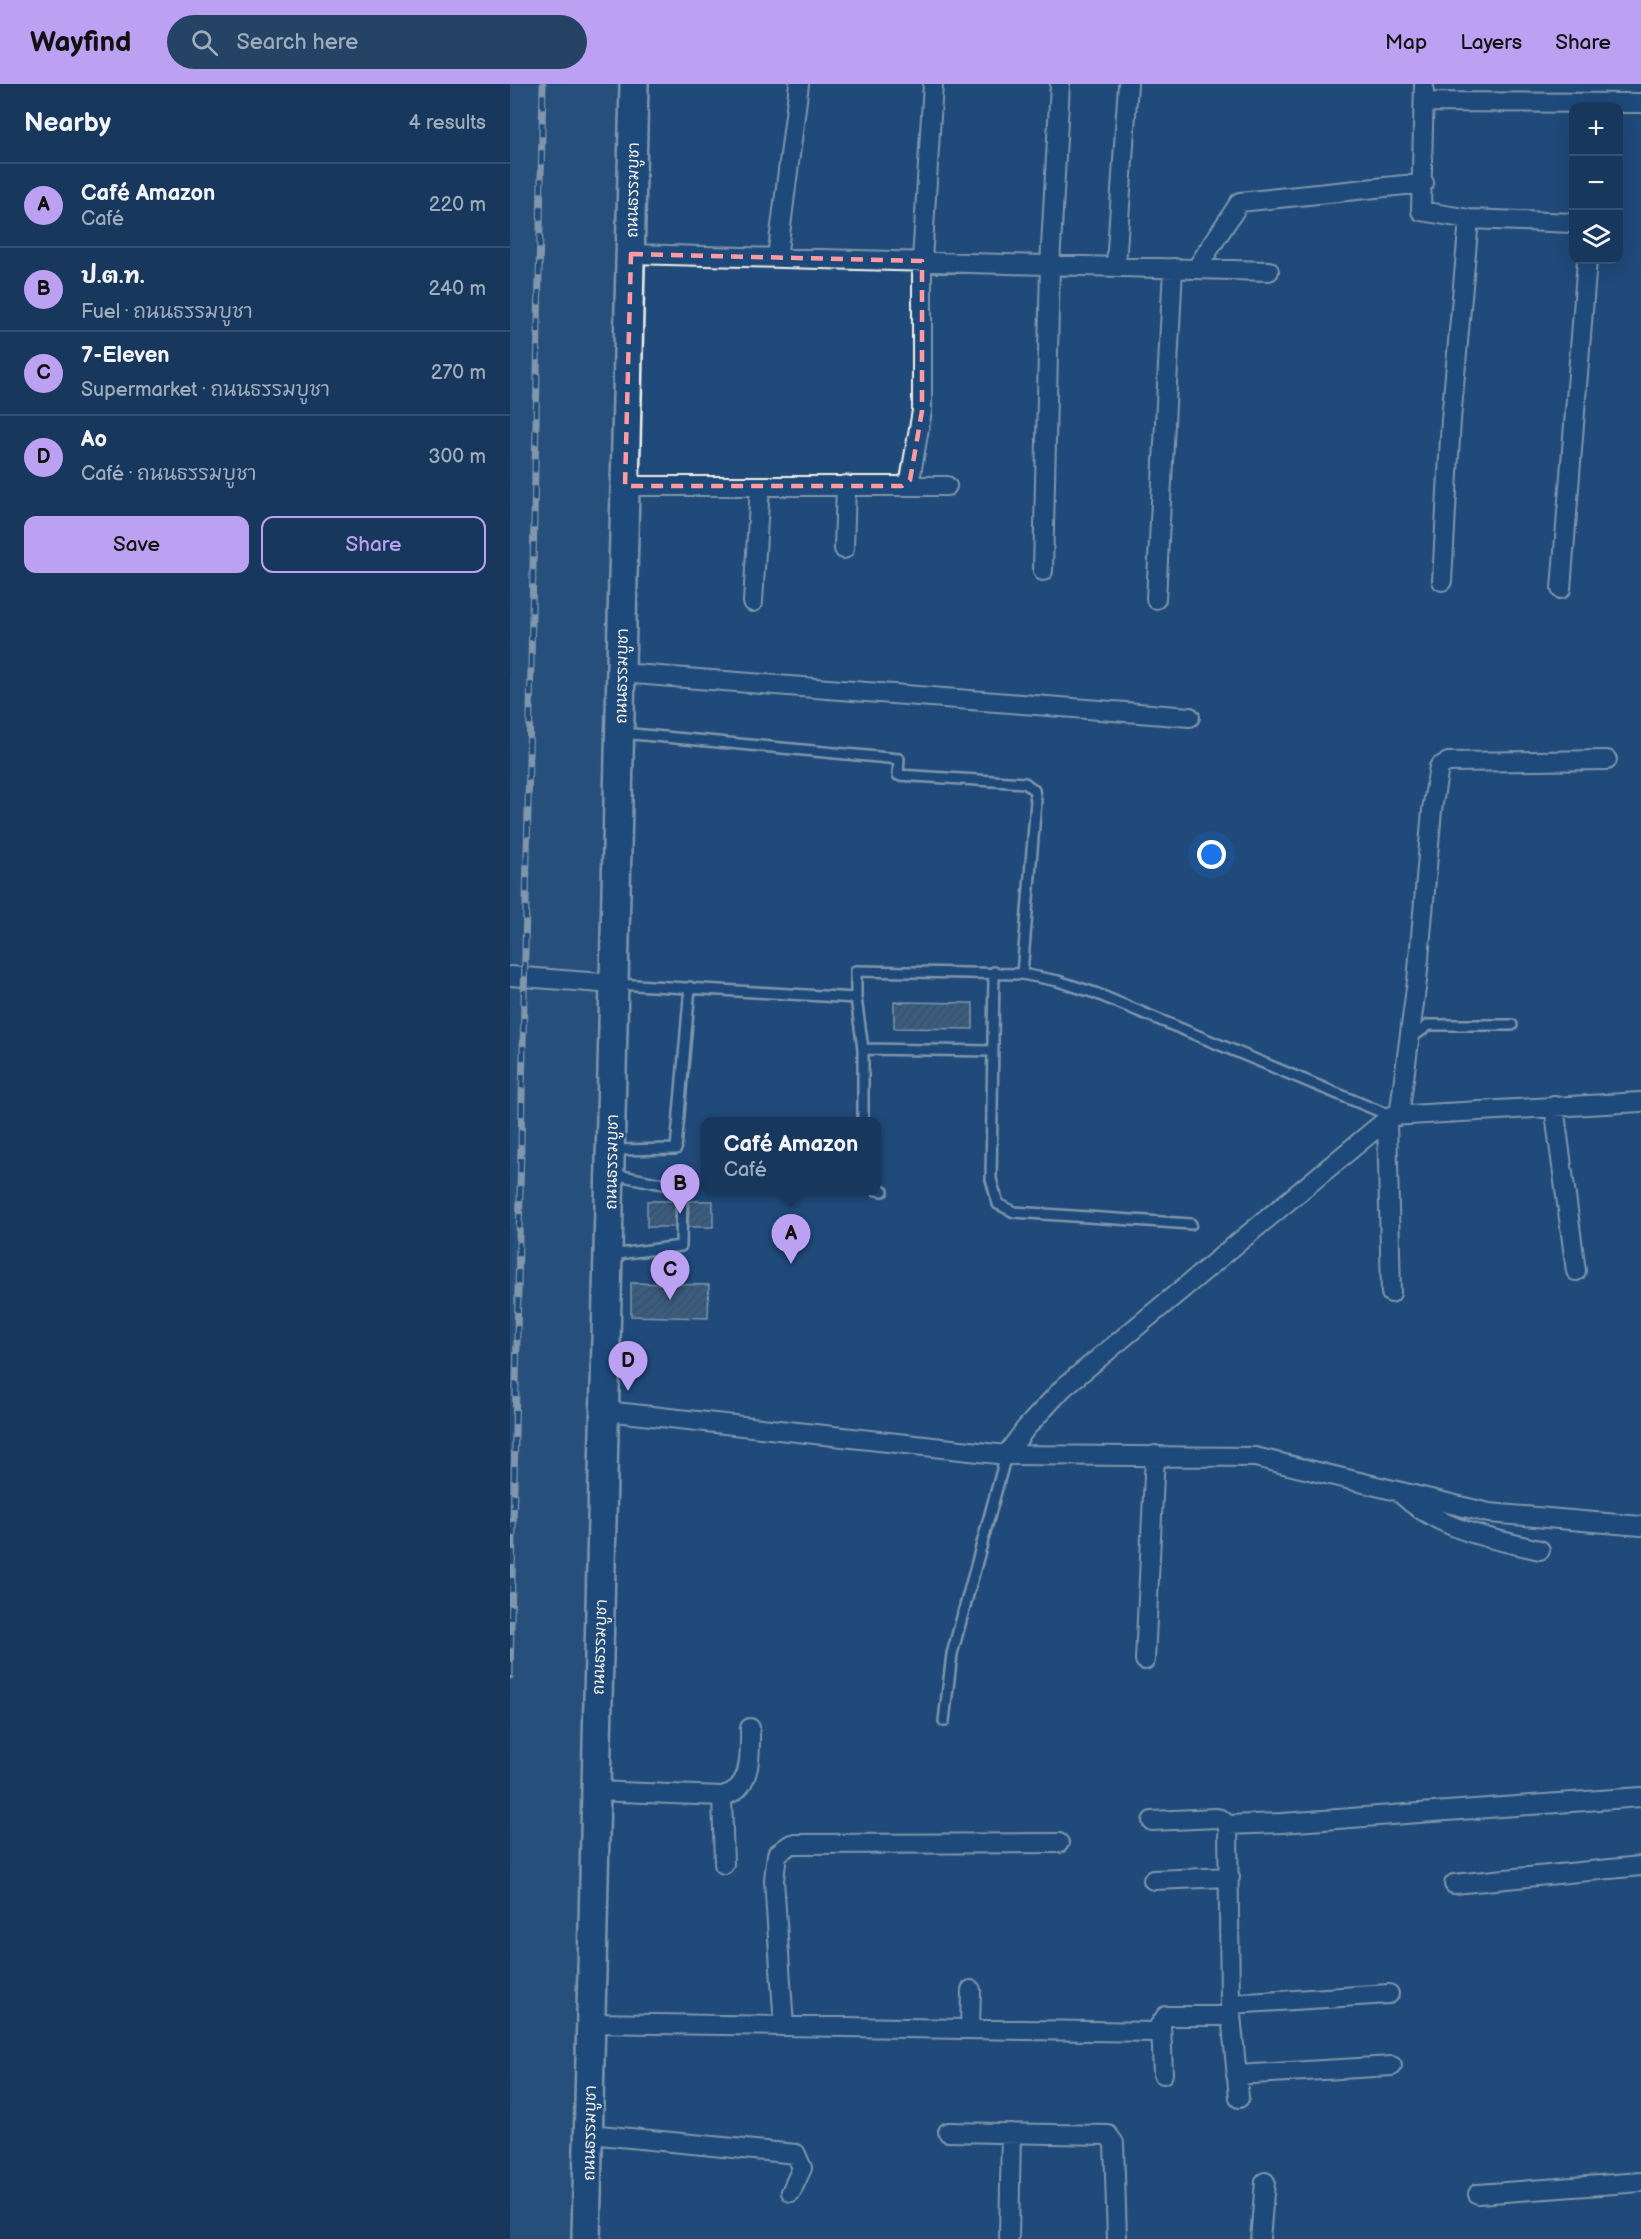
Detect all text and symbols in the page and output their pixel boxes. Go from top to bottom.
search box [167,15,587,69]
text: Wayfind [30,26,131,59]
icon: search [188,26,221,59]
text: Search here [236,29,358,56]
text: Map [1385,30,1427,55]
text: Layers [1460,30,1522,55]
text: Share [1555,30,1611,55]
map controls [1569,102,1623,264]
button: + [1569,102,1623,156]
text: Nearby [24,108,111,139]
text: 4 results [408,111,486,135]
street label: ถนนธรรมบูชา [623,142,646,238]
button: − [1569,156,1623,210]
text: Café Amazon [81,180,215,207]
text: A [37,193,50,217]
text: 220 m [429,193,486,217]
text: Café [81,207,124,231]
button: layers [1569,210,1623,264]
text: ป.ต.ท. [81,263,145,290]
text: B [36,277,51,301]
text: 240 m [429,277,486,301]
text: Fuel · ถนนธรรมบูชา [81,300,253,324]
text: 7-Eleven [81,342,170,369]
text: C [36,361,51,385]
text: 270 m [431,361,486,385]
text: Supermarket · ถนนธรรมบูชา [81,378,330,402]
text: Ao [81,426,107,453]
text: D [37,445,50,469]
text: 300 m [428,445,486,469]
text: Café · ถนนธรรมบูชา [81,462,256,486]
button: Save [24,516,249,573]
button: Share [261,516,486,573]
street label: ถนนธรรมบูชา [612,628,635,724]
your location [1197,840,1226,869]
street label: ถนนธรรมบูชา [602,1114,625,1210]
popup [701,1117,881,1195]
text: Café Amazon [724,1131,858,1158]
text: Café [724,1158,767,1182]
pin: B [660,1164,700,1214]
pin: A [772,1214,810,1264]
pin: C [650,1250,690,1300]
pin: D [608,1342,648,1391]
street label: ถนนธรรมบูชา [589,1599,614,1695]
street label: ถนนธรรมบูชา [580,2085,603,2181]

